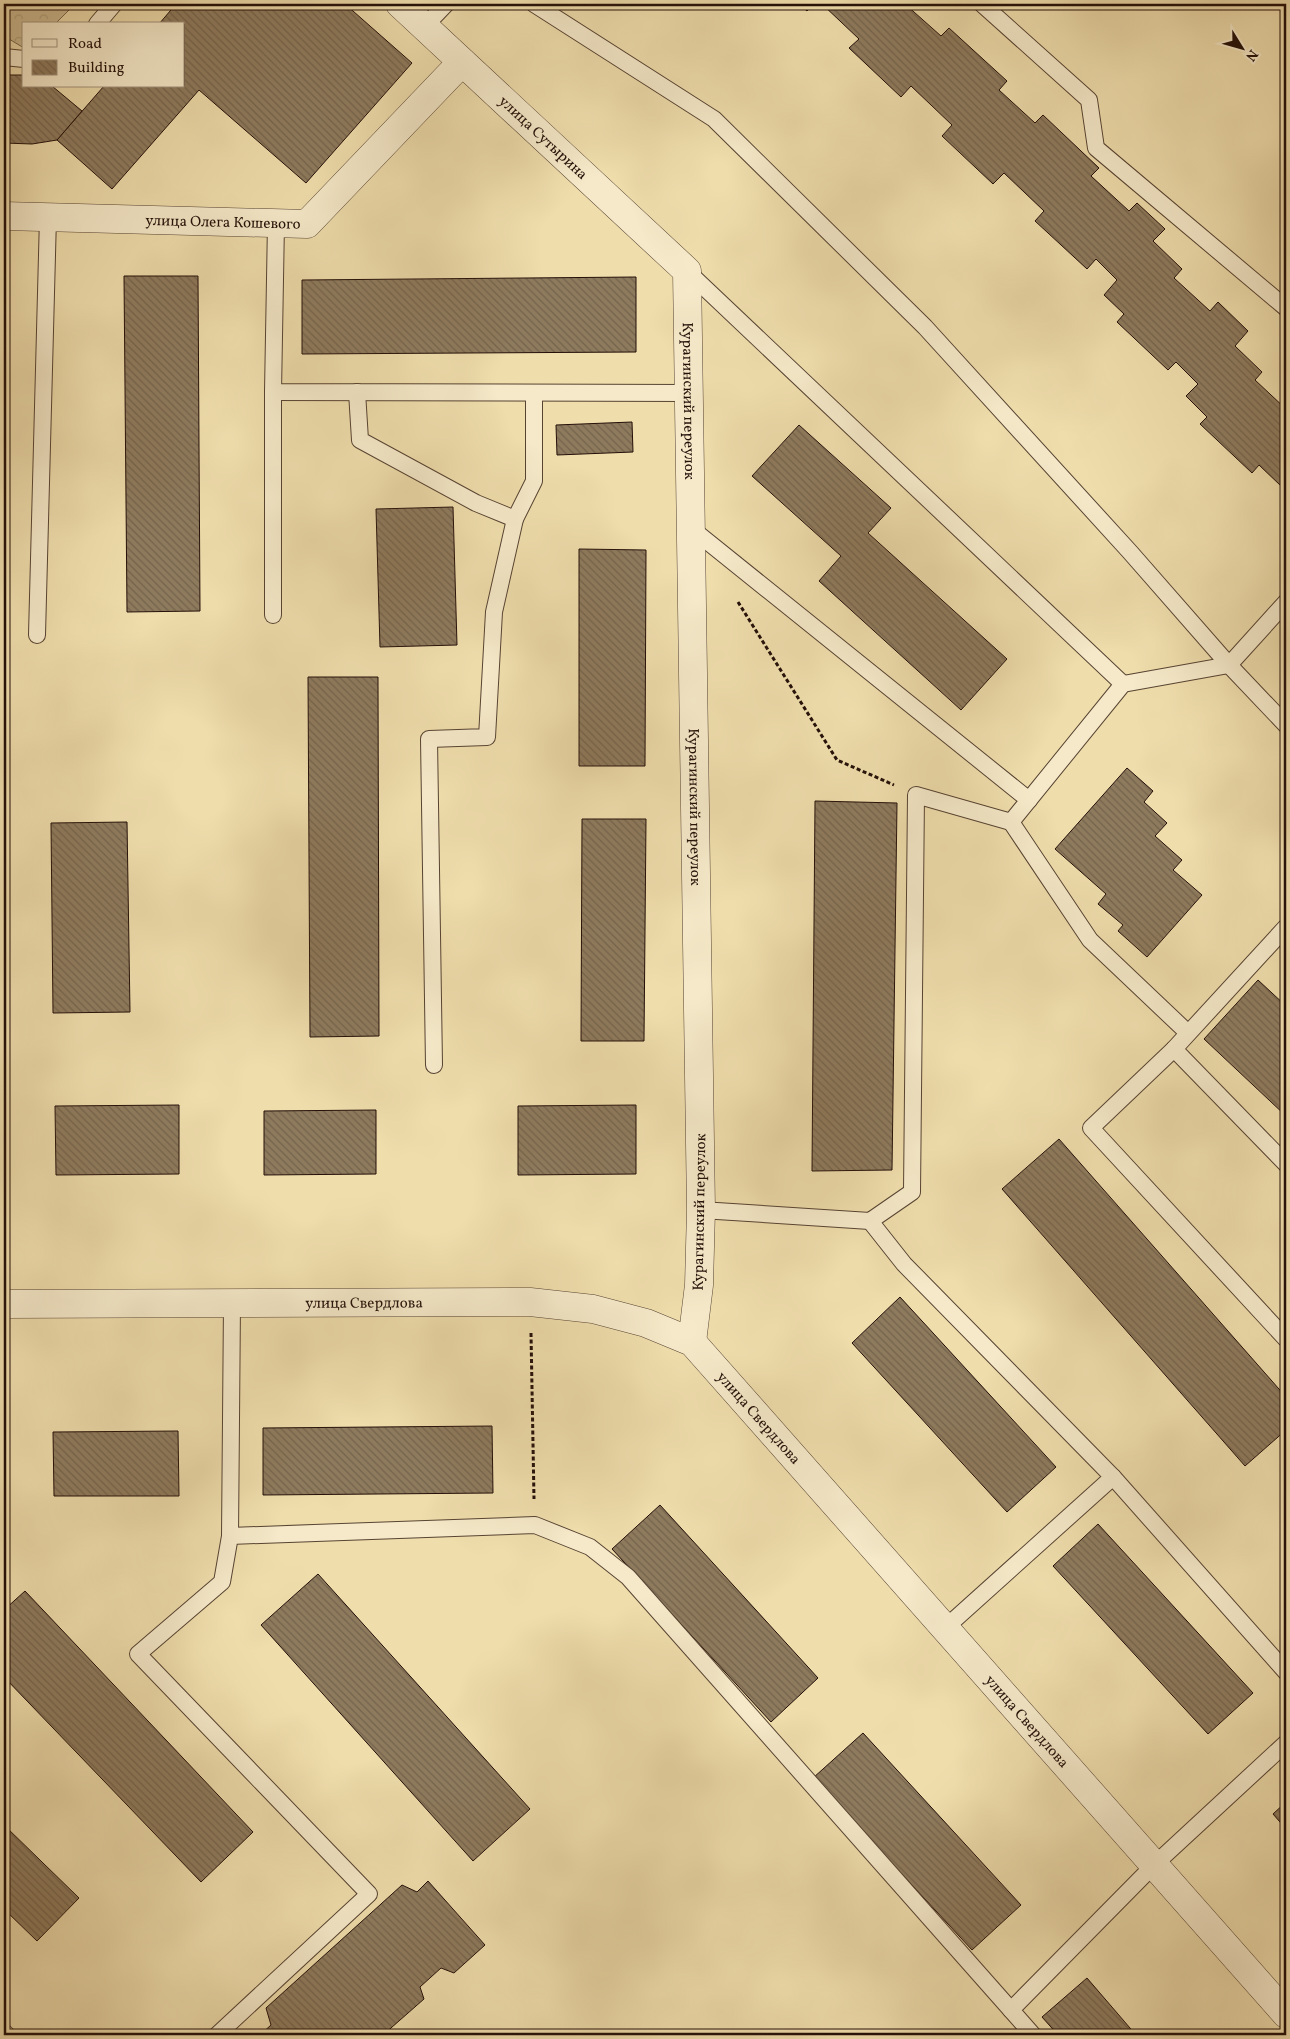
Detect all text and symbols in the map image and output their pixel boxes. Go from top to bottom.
legend [22,22,185,88]
north arrow [1218,22,1268,72]
text: Road [68,34,102,55]
text: N [1241,45,1262,65]
text: Building [68,58,125,79]
street label: улица Сутырина [493,92,592,185]
street label: улица Олега Кошевого [145,211,301,236]
street label: Курагинский переулок [676,322,699,480]
street label: Курагинский переулок [682,728,705,886]
street label: Курагинский переулок [689,1133,712,1291]
street label: улица Свердлова [305,1293,423,1315]
street label: улица Свердлова [711,1368,805,1470]
street label: улица Свердлова [979,1671,1073,1773]

